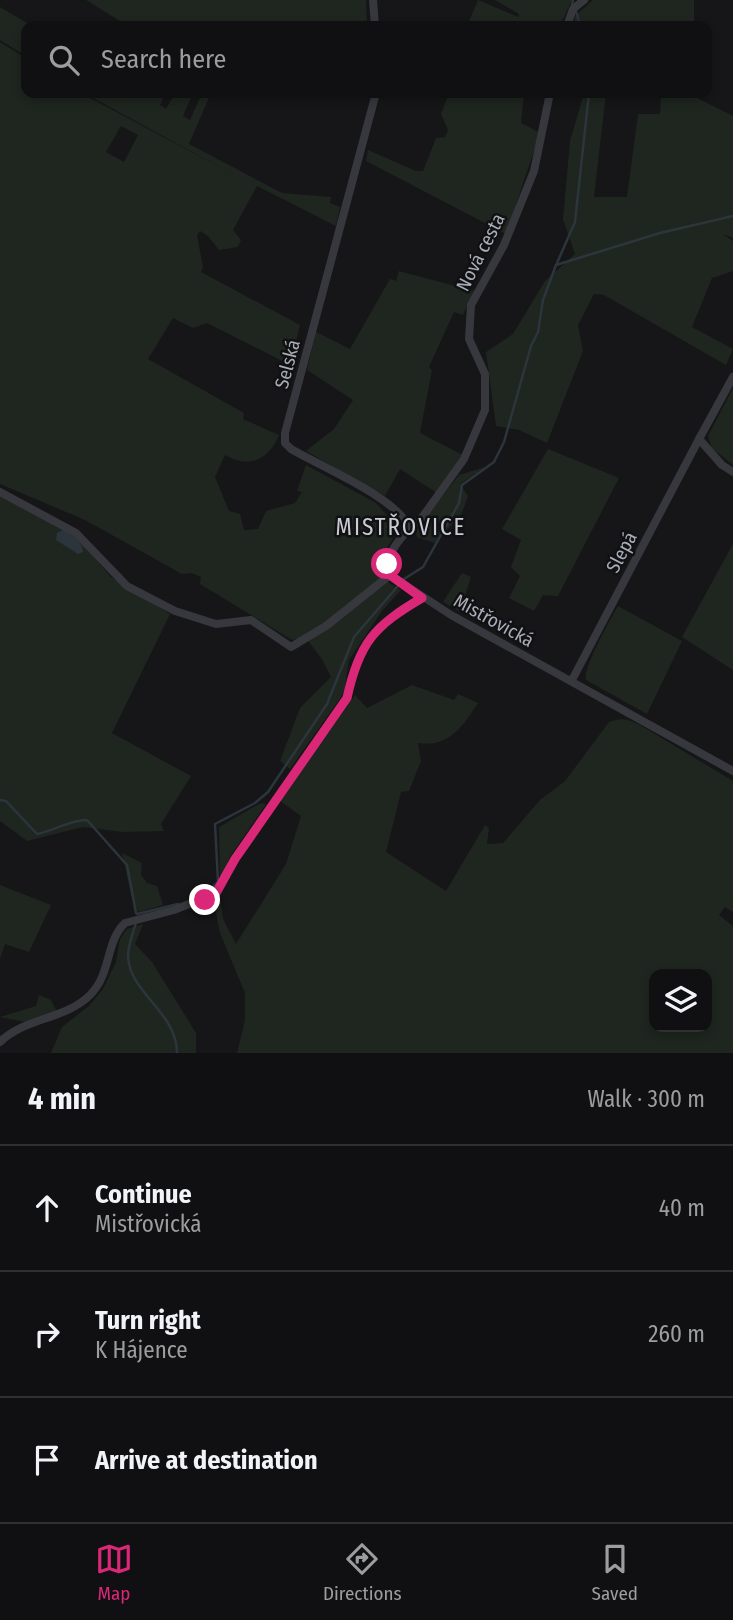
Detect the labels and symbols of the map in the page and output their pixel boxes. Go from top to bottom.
street label: Nová cesta [451,210,510,295]
street label: Selská [270,337,305,391]
district label: MISTŘOVICE [336,513,466,541]
street label: Slepá [601,528,642,577]
route start [371,548,402,579]
street label: Mistřovická [450,589,538,652]
route end [189,884,220,915]

